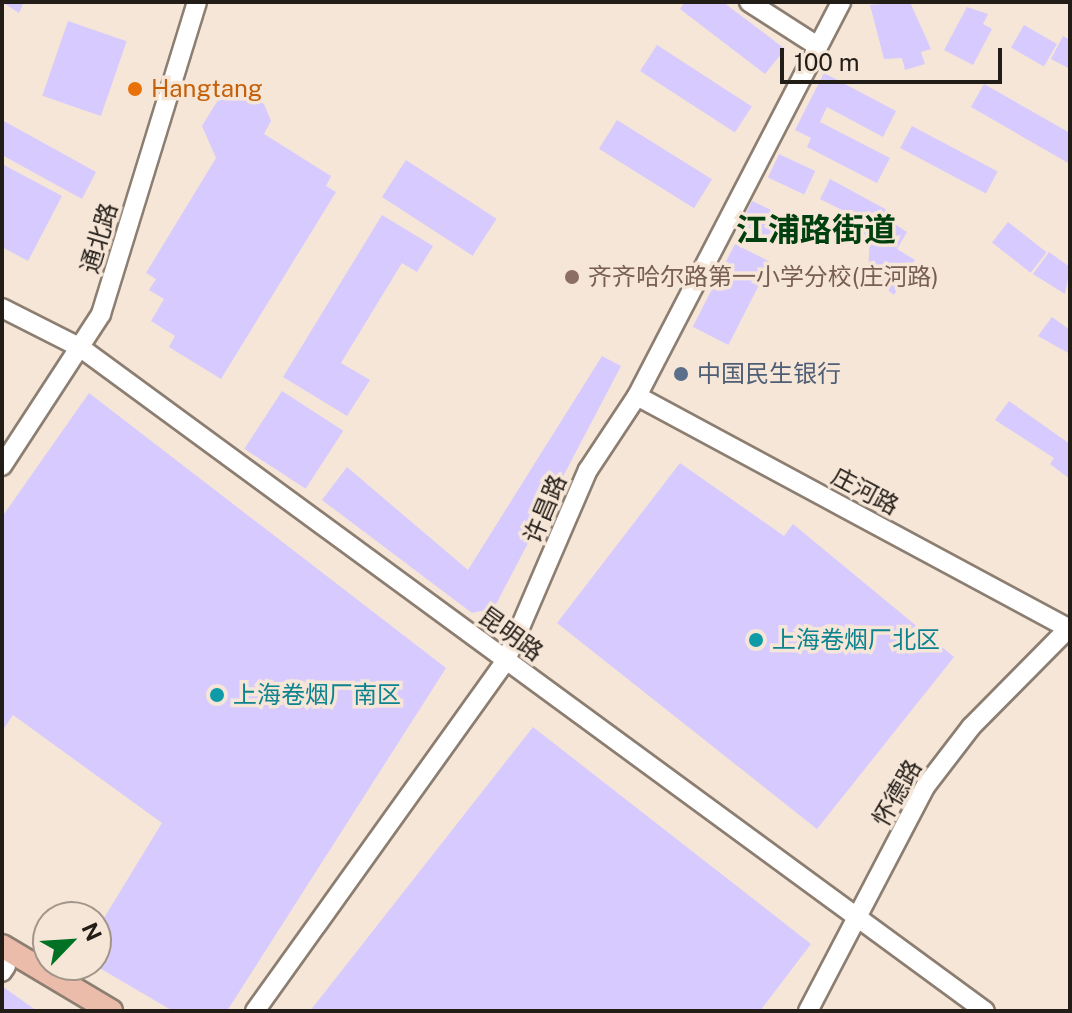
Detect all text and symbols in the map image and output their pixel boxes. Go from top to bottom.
scale bar [784,32,1006,82]
text: 100 m [794,48,860,76]
place label: Hangtang [151,75,263,103]
marker: Hangtang [126,80,144,98]
street label: 通北路 [75,199,123,277]
district label: 江浦路街道 [736,211,896,249]
place label: 齐齐哈尔路第一小学分校(庄河路) [588,263,939,291]
marker: 齐齐哈尔路第一小学分校(庄河路) [563,268,581,286]
place label: 中国民生银行 [697,360,841,388]
marker: 中国民生银行 [672,365,690,383]
street label: 庄河路 [826,461,904,521]
street label: 许昌路 [518,470,572,548]
street label: 昆明路 [473,601,549,667]
place label: 上海卷烟厂北区 [772,626,940,654]
marker: 上海卷烟厂北区 [747,631,765,649]
place label: 上海卷烟厂南区 [233,681,401,709]
marker: 上海卷烟厂南区 [208,686,226,704]
street label: 怀德路 [867,755,927,831]
north arrow [32,901,112,981]
text: N [77,918,107,945]

